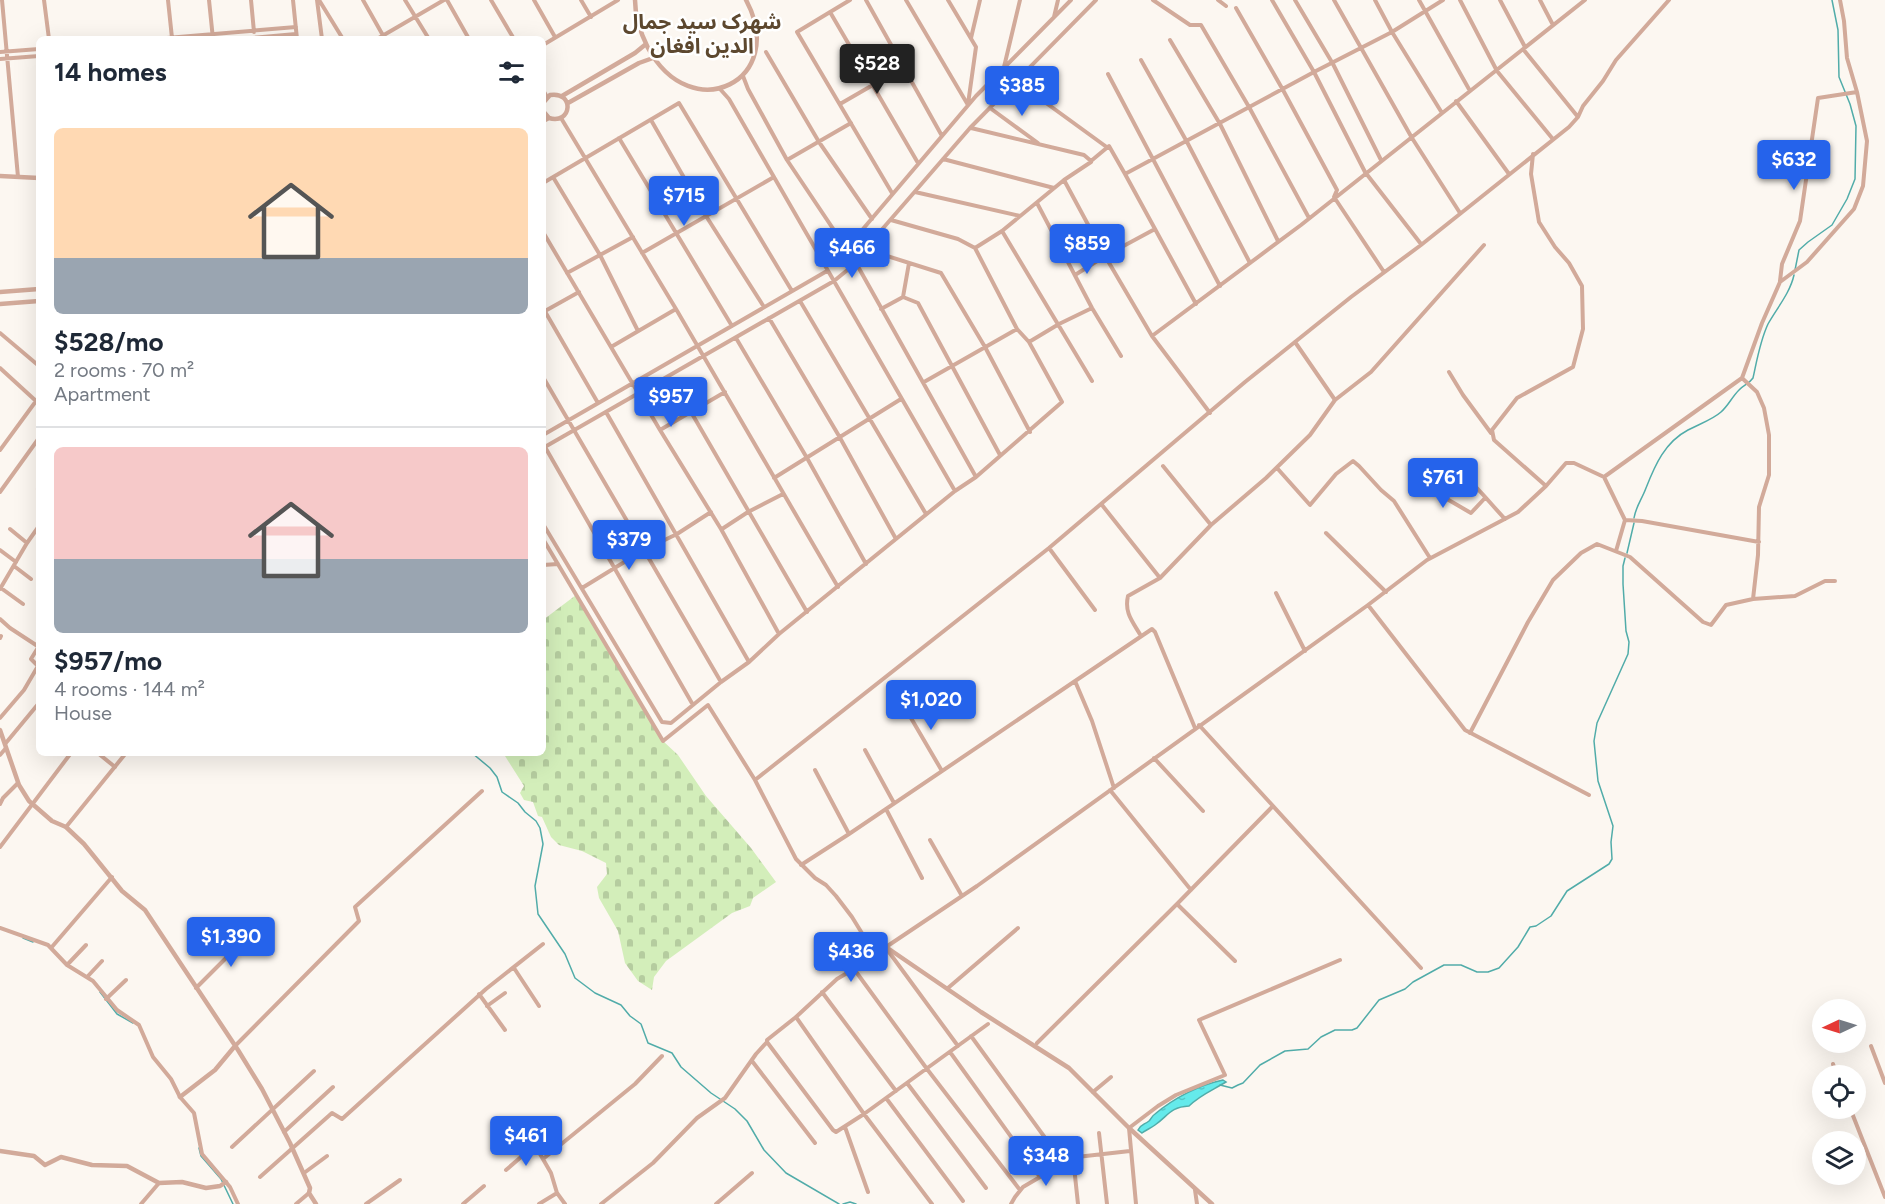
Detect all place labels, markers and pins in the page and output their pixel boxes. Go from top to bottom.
pin: $528 [841,44,913,95]
pin: $385 [986,66,1058,117]
pin: $632 [1758,140,1830,191]
pin: $715 [648,176,720,227]
pin: $859 [1051,224,1123,275]
pin: $466 [816,228,888,279]
pin: $957 [635,377,707,428]
pin: $761 [1407,458,1479,509]
pin: $379 [593,520,665,571]
pin: $1,020 [882,680,980,731]
pin: $1,390 [182,917,280,968]
pin: $436 [815,932,887,983]
pin: $461 [490,1116,562,1167]
pin: $348 [1010,1136,1082,1187]

